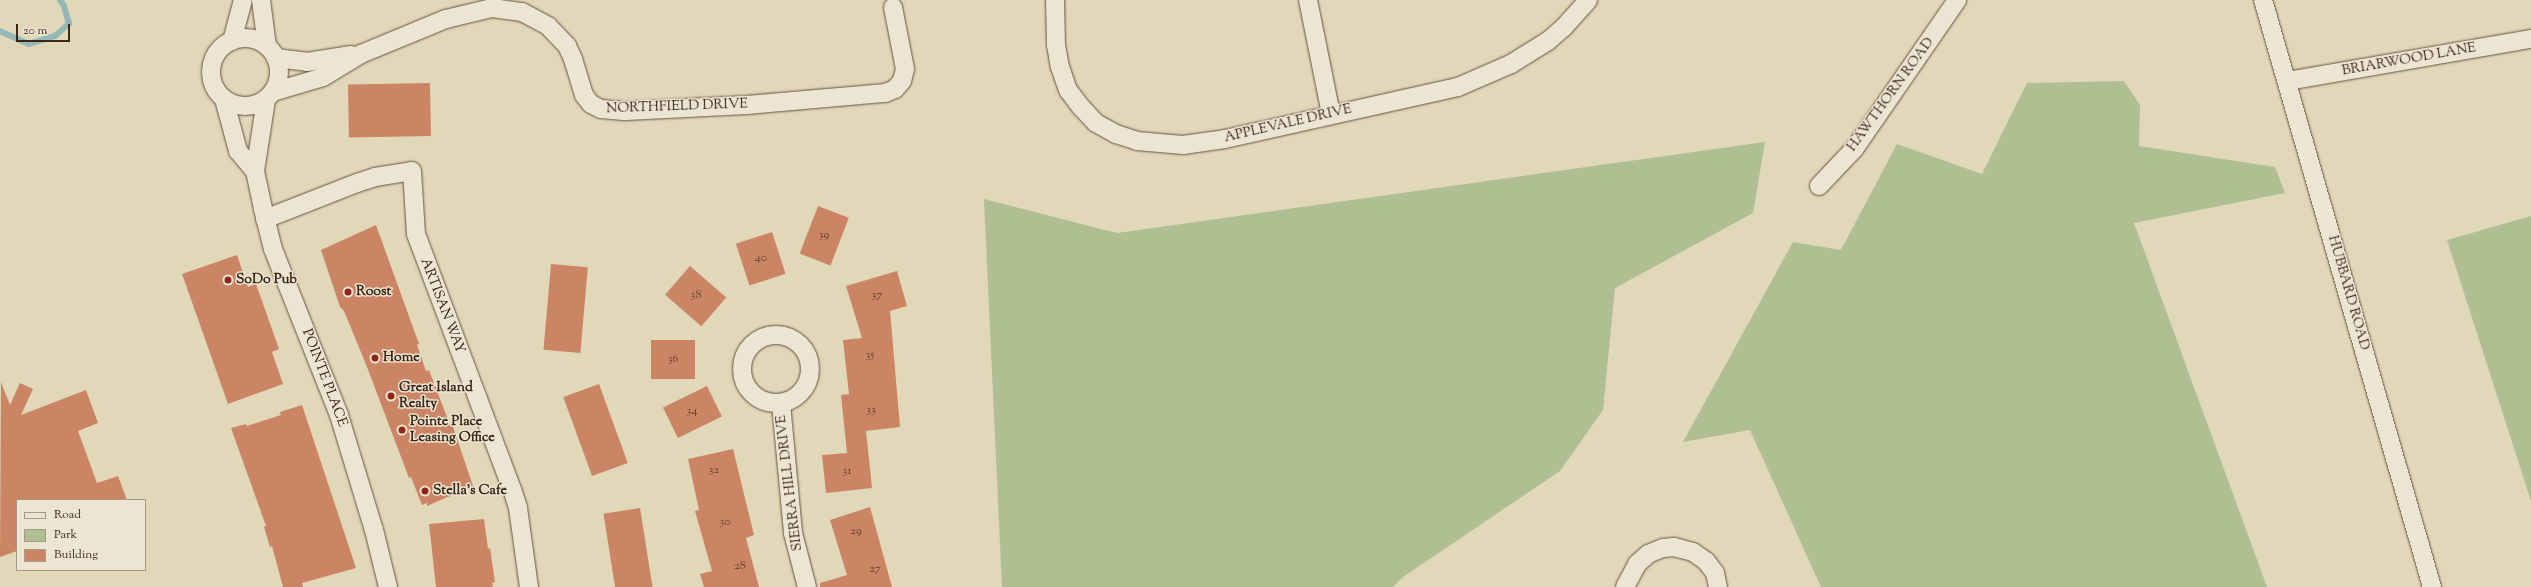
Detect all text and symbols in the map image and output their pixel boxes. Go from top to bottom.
scale bar [18,16,72,42]
text: 20 m [23,22,47,40]
street label: HAWTHORN ROAD [1844,35,1938,155]
street label: BRIARWOOD LANE [2341,40,2477,80]
street label: NORTHFIELD DRIVE [606,96,748,118]
street label: APPLEVALE DRIVE [1223,101,1353,147]
house number: 39 [819,229,829,243]
street label: HUBBARD ROAD [2324,234,2372,352]
house number: 40 [755,252,767,266]
street label: ARTISAN WAY [416,256,468,356]
place label: SoDo Pub [236,272,297,288]
marker: SoDo Pub [223,275,233,285]
place label: Roost [356,284,391,300]
marker: Roost [343,287,353,297]
house number: 38 [691,289,701,303]
house number: 37 [872,289,882,303]
street label: POINTE PLACE [298,327,350,429]
house number: 35 [866,349,874,363]
place label: Home [383,350,420,366]
marker: Home [370,353,380,363]
house number: 36 [668,353,678,367]
place label: Great Island Realty [399,380,473,412]
marker: Great Island Realty [386,391,396,401]
house number: 33 [866,404,876,418]
house number: 34 [687,405,697,419]
place label: Pointe Place Leasing Office [410,414,495,446]
street label: SIERRA HILL DRIVE [773,414,807,552]
marker: Pointe Place Leasing Office [397,425,407,435]
house number: 32 [709,464,719,478]
house number: 31 [843,465,851,479]
place label: Stella's Cafe [433,483,507,499]
marker: Stella's Cafe [420,486,430,496]
legend [16,499,146,571]
text: Road [54,506,81,524]
house number: 30 [719,516,731,530]
house number: 29 [850,525,862,539]
text: Park [54,526,77,544]
text: Building [54,546,98,564]
house number: 28 [734,560,746,574]
house number: 27 [869,563,881,577]

